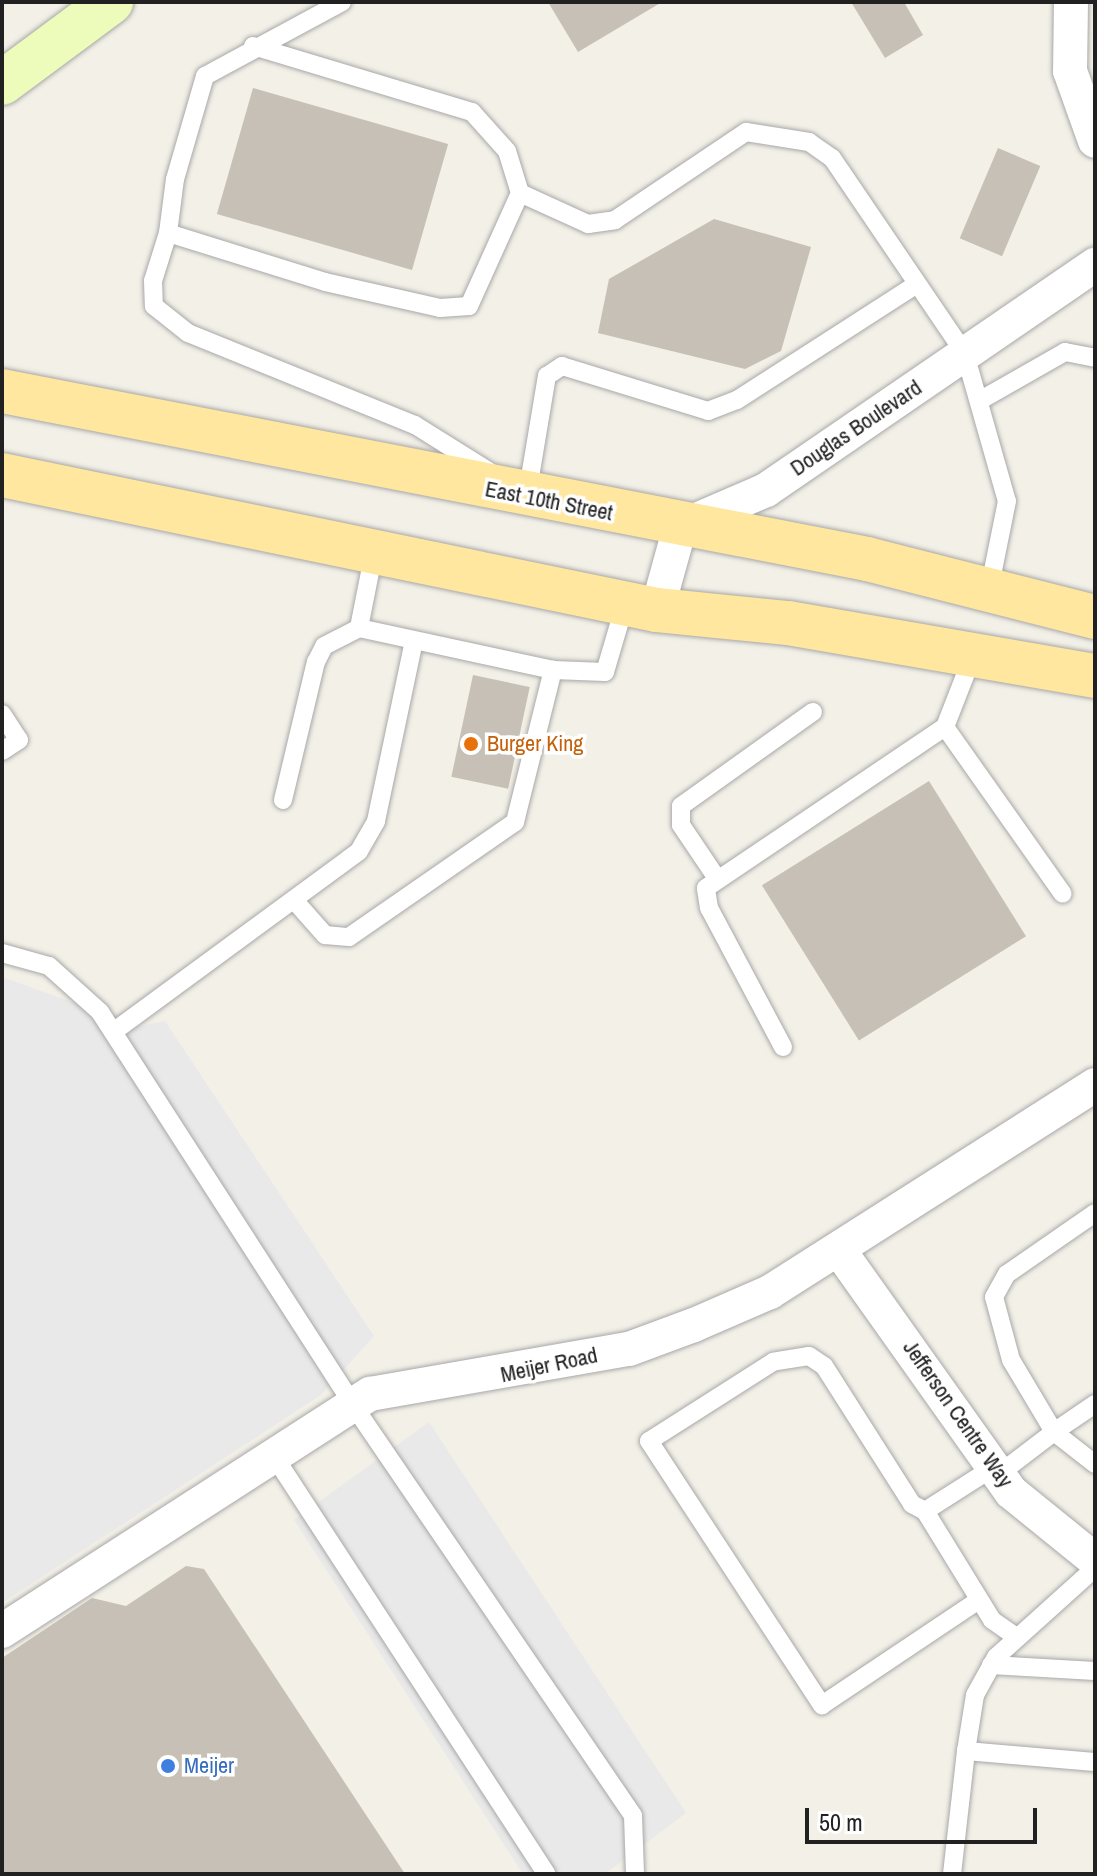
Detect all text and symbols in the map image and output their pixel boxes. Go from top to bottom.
street label: Douglas Boulevard [785,374,927,482]
street label: East 10th Street [483,476,615,526]
place label: Burger King [487,731,583,757]
marker: Burger King [462,735,480,753]
street label: Jefferson Centre Way [897,1335,1019,1493]
street label: Meijer Road [498,1342,600,1388]
place label: Meijer [184,1753,234,1779]
marker: Meijer [159,1757,177,1775]
scale bar [809,1792,1041,1842]
text: 50 m [819,1806,863,1838]

